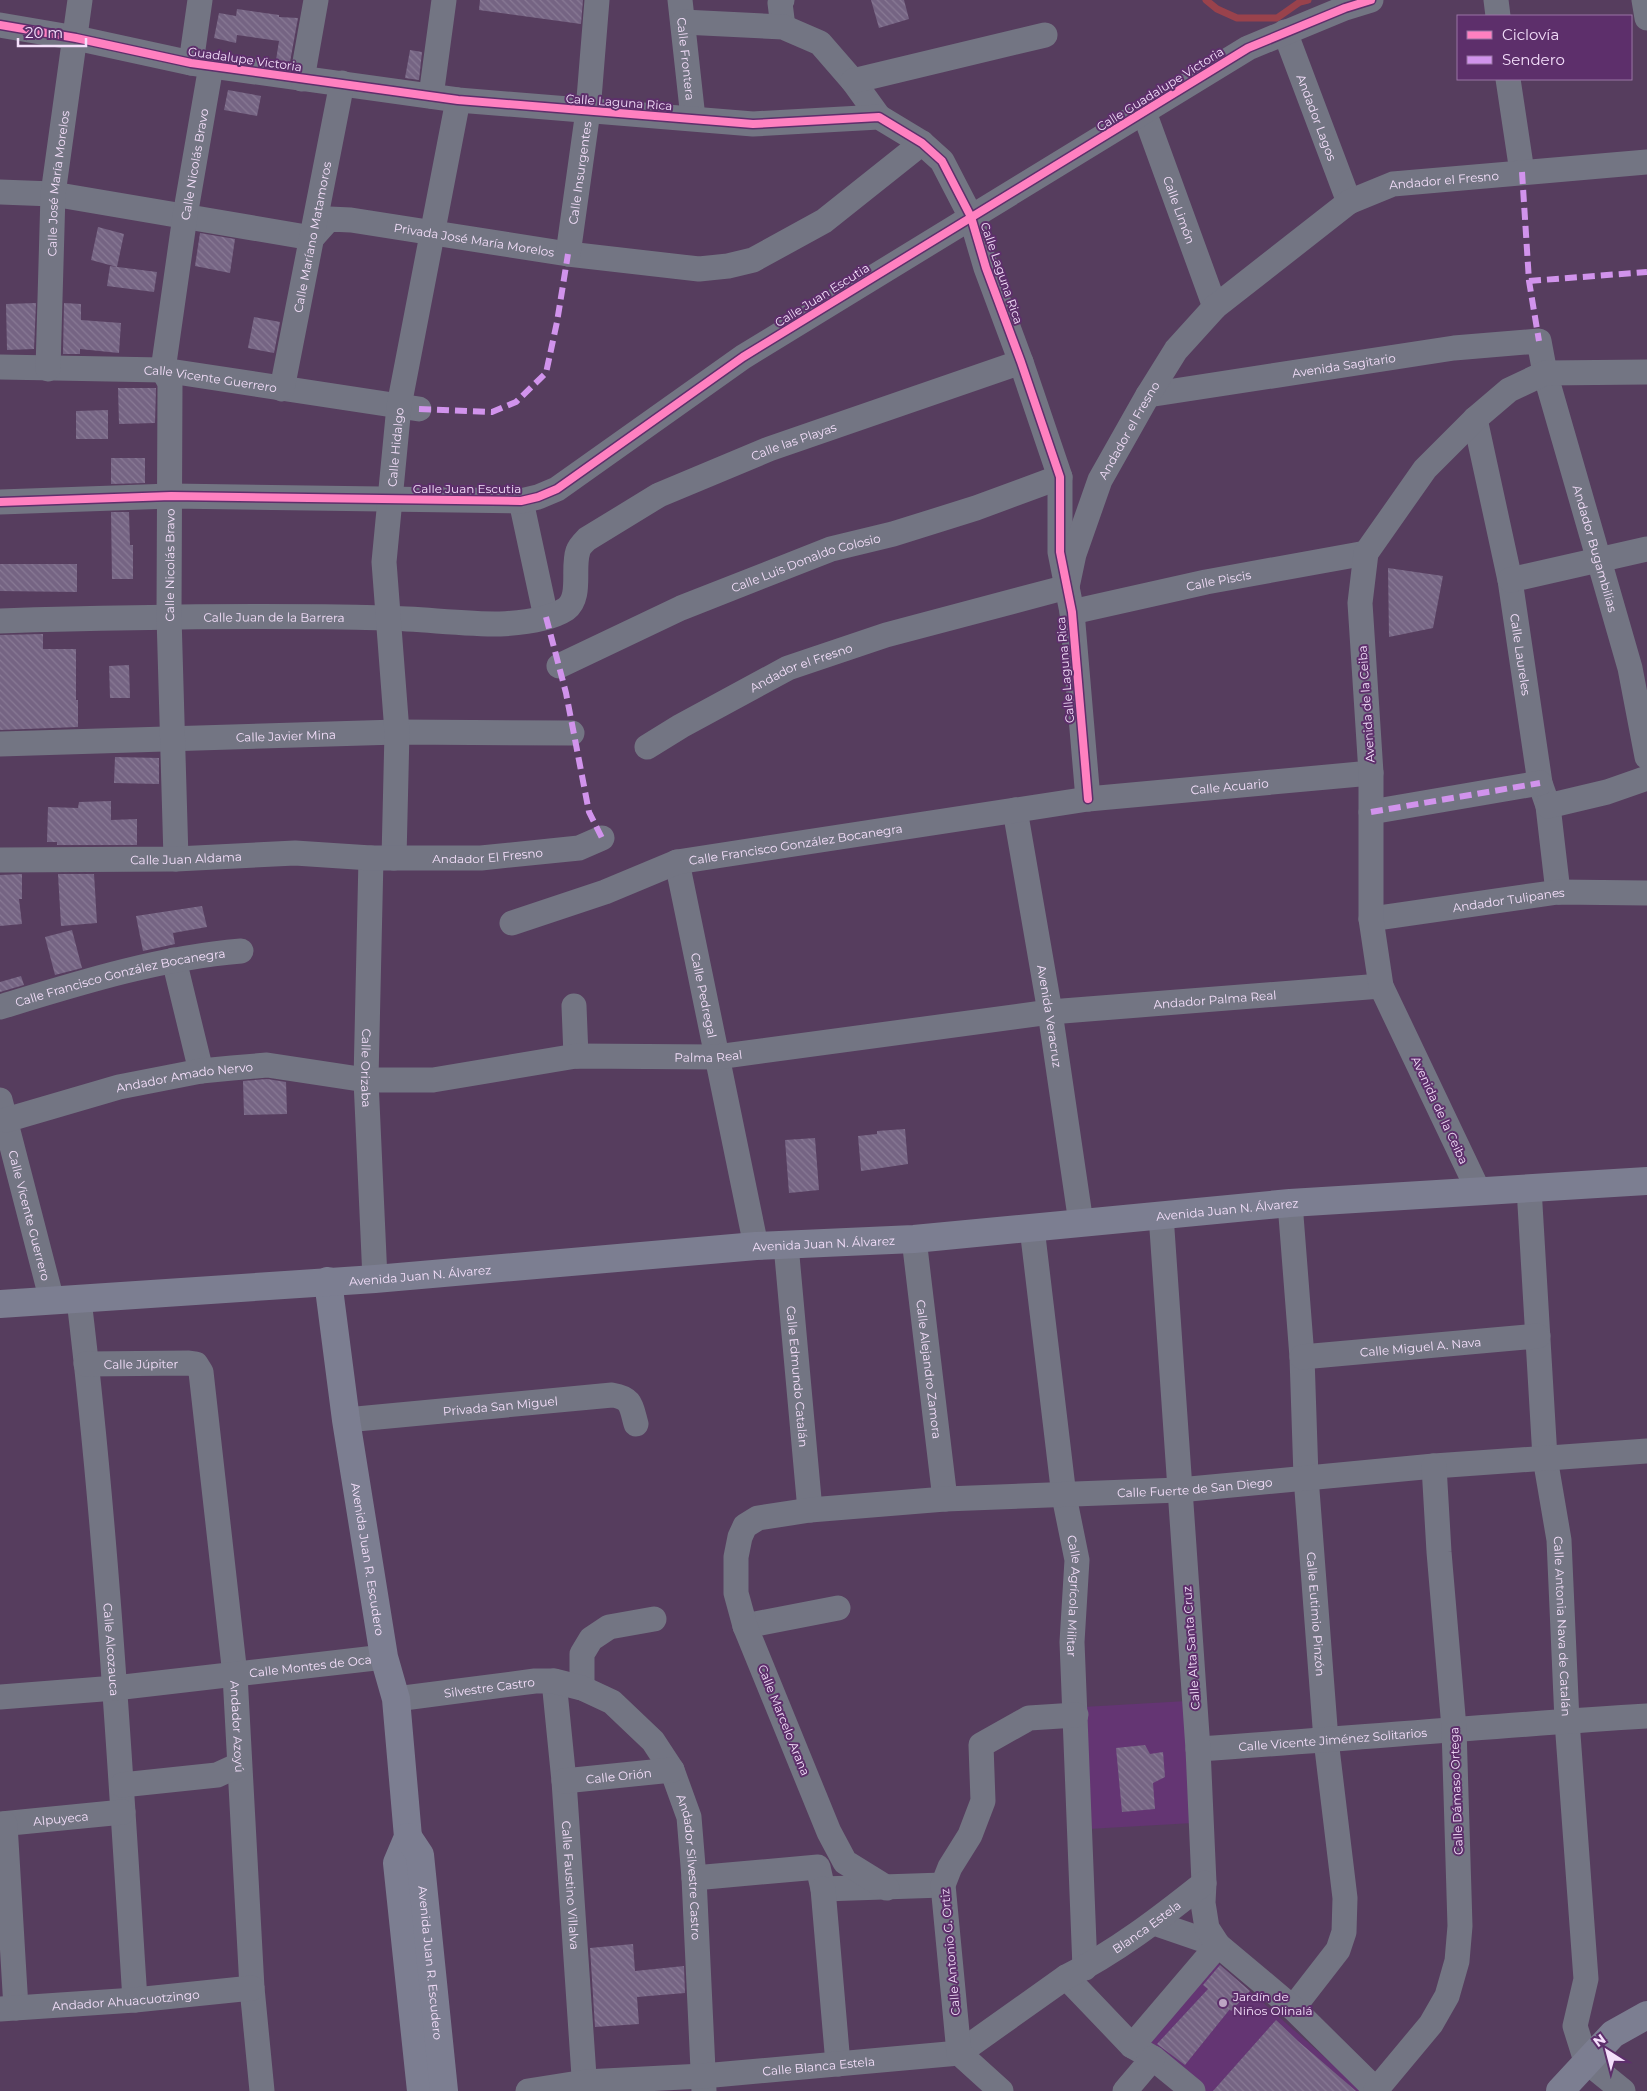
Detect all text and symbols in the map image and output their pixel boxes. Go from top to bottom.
scale bar [18,15,85,47]
legend [1457,15,1632,80]
street label: Calle Frontera [674,16,698,101]
text: 20 m [25,23,63,42]
text: Ciclovía [1502,25,1559,44]
street label: Guadalupe Victoria [187,44,303,74]
street label: Calle Guadalupe Victoria [1094,44,1226,134]
text: Sendero [1502,50,1565,69]
street label: Andador Lagos [1294,72,1340,163]
street label: Calle Laguna Rica [565,91,673,113]
street label: Calle Nicolás Bravo [177,107,211,221]
street label: Calle José María Morelos [44,109,72,257]
street label: Calle Insurgentes [565,120,594,225]
street label: Calle Maríano Matamoros [290,160,334,314]
street label: Andador el Fresno [1388,167,1499,192]
street label: Calle Limón [1160,174,1199,246]
street label: Privada José María Morelos [393,219,556,259]
street label: Calle Laguna Rica [978,220,1026,326]
street label: Calle Juan Escutia [772,260,872,330]
street label: Avenida Sagitario [1291,350,1397,380]
street label: Calle Vicente Guerrero [144,362,278,395]
street label: Andador el Fresno [1095,378,1162,482]
street label: Calle Hidalgo [384,407,406,487]
street label: Calle las Playas [749,419,838,463]
street label: Calle Juan Escutia [413,481,521,496]
street label: Andador Bugambilias [1570,483,1621,614]
street label: Calle Nicolás Bravo [161,508,177,622]
street label: Calle Luis Donaldo Colosio [729,530,882,595]
street label: Calle Piscis [1185,566,1252,594]
street label: Calle Juan de la Barrera [203,609,345,625]
street label: Calle Laureles [1508,612,1534,697]
street label: Calle Laguna Rica [1053,616,1077,724]
street label: Andador el Fresno [747,639,854,695]
street label: Avenida de la Ceiba [1354,645,1378,763]
street label: Calle Javier Mina [236,726,336,744]
street label: Calle Acuario [1190,775,1269,797]
street label: Calle Francisco González Bocanegra [688,820,903,868]
street label: Andador El Fresno [432,844,544,866]
street label: Calle Juan Aldama [130,848,242,867]
street label: Andador Tulipanes [1451,884,1565,915]
street label: Calle Francisco González Bocanegra [13,945,226,1010]
street label: Calle Pedregal [688,951,720,1039]
street label: Avenida Veracruz [1034,964,1066,1068]
street label: Andador Palma Real [1153,987,1277,1011]
street label: Calle Orizaba [358,1028,375,1108]
street label: Palma Real [674,1046,743,1065]
street label: Avenida de la Ceiba [1408,1054,1472,1166]
street label: Andador Amado Nervo [115,1059,254,1095]
street label: Calle Vicente Guerrero [6,1148,54,1282]
street label: Avenida Juan N. Álvarez [1155,1195,1299,1223]
street label: Avenida Juan N. Álvarez [752,1232,895,1254]
street label: Avenida Juan N. Álvarez [348,1261,492,1288]
street label: Calle Alejandro Zamora [914,1299,945,1439]
street label: Calle Edmundo Catalán [784,1305,812,1448]
street label: Calle Miguel A. Nava [1359,1334,1482,1359]
street label: Calle Júpiter [104,1356,178,1371]
street label: Privada San Miguel [442,1393,558,1418]
street label: Calle Fuerte de San Diego [1117,1474,1273,1500]
street label: Avenida Juan R. Escudero [349,1481,388,1637]
street label: Calle Agrícola Militar [1064,1534,1085,1657]
street label: Calle Antonia Nava de Catalán [1551,1536,1574,1717]
street label: Calle Eutimio Pinzón [1304,1551,1329,1677]
street label: Calle Alta Santa Cruz [1179,1586,1203,1710]
street label: Calle Alcozauca [101,1602,123,1697]
street label: Calle Montes de Oca [248,1651,372,1680]
street label: Calle Marcelo Arana [755,1662,813,1778]
street label: Silvestre Castro [443,1674,536,1700]
street label: Andador Azoyú [228,1680,248,1773]
street label: Calle Vicente Jiménez Solitarios [1238,1724,1428,1754]
street label: Calle Dámaso Ortega [1446,1727,1466,1855]
street label: Calle Orión [585,1765,652,1786]
street label: Andador Silvestre Castro [674,1792,704,1940]
street label: Alpuyeca [32,1808,89,1828]
street label: Calle Faustino Villalva [559,1820,583,1950]
street label: Avenida Juan R. Escudero [416,1885,446,2041]
street label: Calle Antonio G. Ortiz [937,1888,963,2016]
street label: Blanca Estela [1109,1897,1183,1956]
street label: Andador Ahuacuotzingo [51,1986,200,2013]
place label: Jardín de Niños Olinalá [1232,1989,1313,2018]
marker: Jardín de Niños Olinalá [1217,1997,1229,2009]
north arrow [1582,2026,1632,2076]
text: N [1589,2030,1609,2051]
street label: Calle Blanca Estela [762,2053,876,2078]

